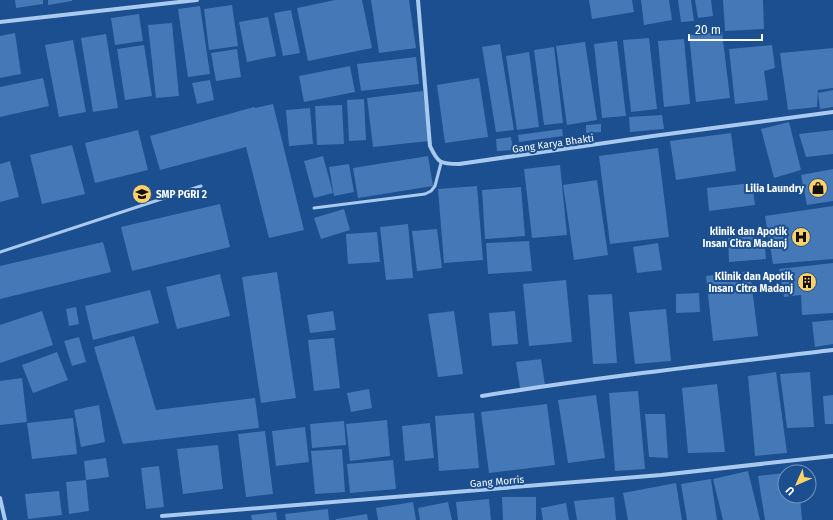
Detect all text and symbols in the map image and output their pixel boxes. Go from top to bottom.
scale bar [689,16,762,42]
text: 20 m [695,23,721,37]
street label: Gang Karya Bhakti [512,132,595,156]
shop icon: Lilia Laundry [807,177,829,199]
school or university icon: SMP PGRI 2 [131,183,153,205]
place label: Lilia Laundry [745,183,805,195]
place label: SMP PGRI 2 [156,189,207,201]
place label: klinik dan Apotik Insan Citra Madanj [703,226,787,250]
hospital icon: klinik dan Apotik Insan Citra Madanj [790,226,812,248]
place label: Klinik dan Apotik Insan Citra Madanj [709,271,793,295]
building icon: Klinik dan Apotik Insan Citra Madanj [796,271,818,293]
north arrow [777,464,817,504]
street label: Gang Morris [470,474,525,490]
text: U [783,484,797,498]

